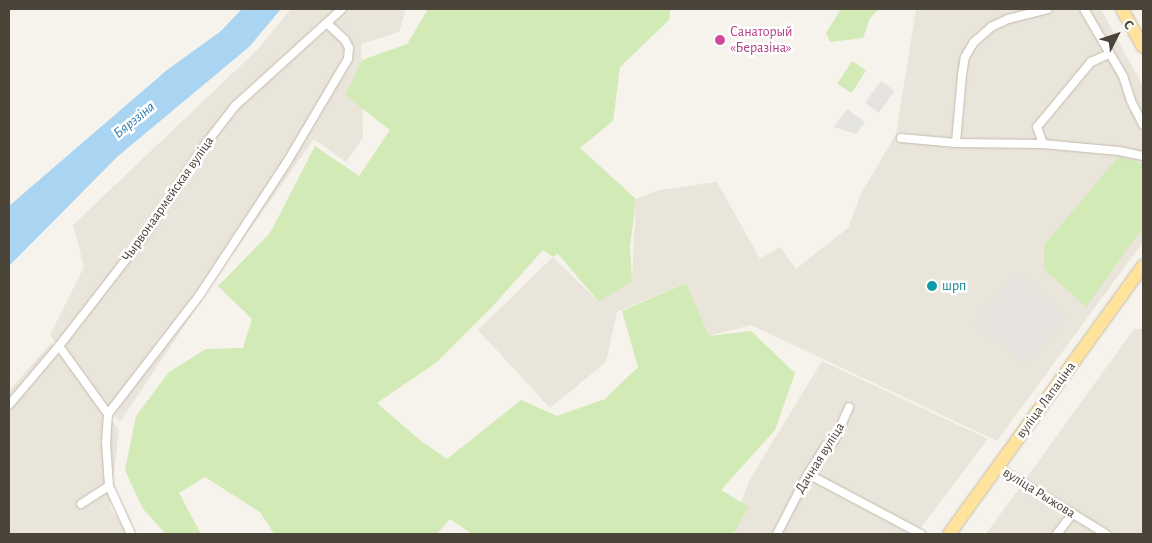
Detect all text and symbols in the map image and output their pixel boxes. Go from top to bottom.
north arrow [1092,10,1142,60]
text: С [1120,18,1136,33]
place label: Санаторый «Беразіна» [730,24,792,56]
marker: Санаторый «Беразіна» [714,34,726,46]
water label: Бярэзіна [110,98,158,142]
street label: Чырвонаармейская вуліца [118,133,218,265]
place label: шрп [942,278,966,294]
marker: шрп [926,280,938,292]
street label: вуліца Лапаціна [1013,358,1079,442]
street label: Дачная вуліца [792,420,848,496]
street label: вуліца Рыжова [1000,464,1078,522]

